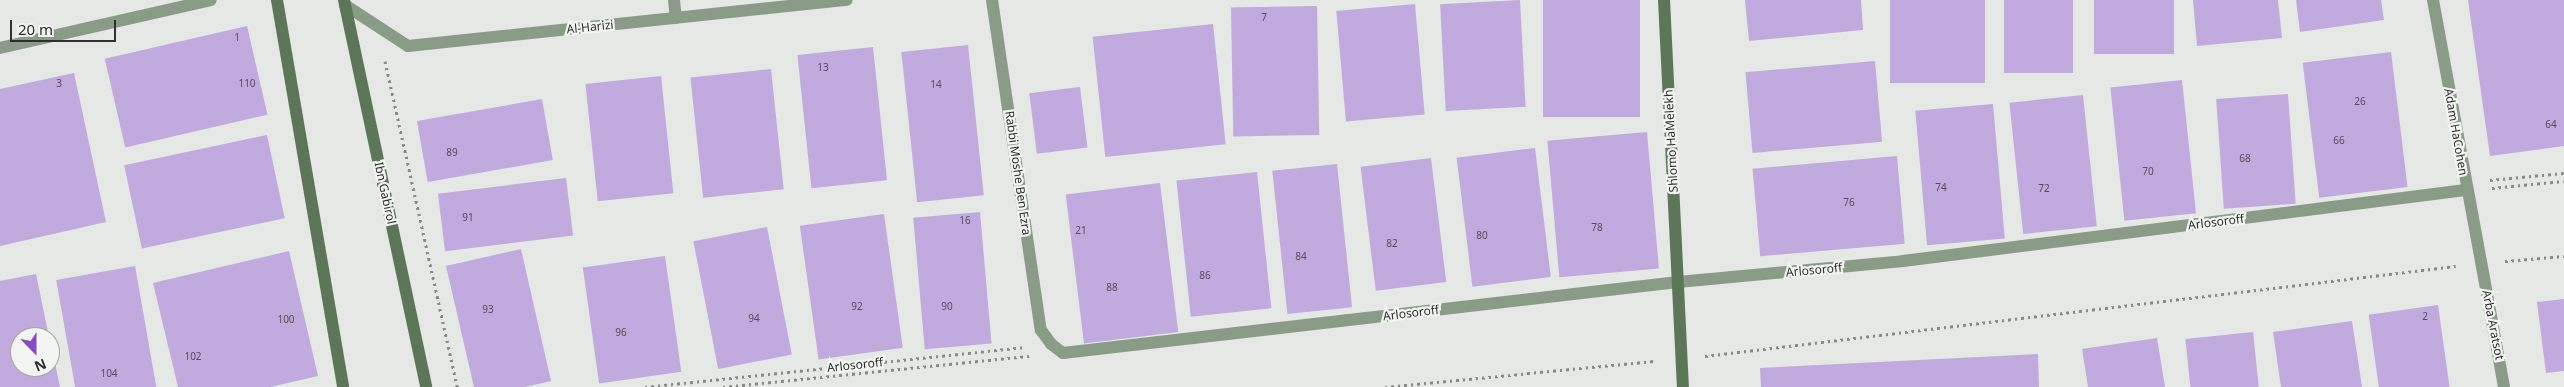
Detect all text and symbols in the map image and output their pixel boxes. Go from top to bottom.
scale bar [12,10,119,42]
house number: 7 [1261,12,1267,24]
street label: Al-Harizi [566,17,614,37]
text: 20 m [18,19,53,39]
house number: 1 [234,32,240,44]
house number: 13 [817,62,829,74]
house number: 3 [56,78,62,90]
house number: 110 [238,78,256,90]
house number: 14 [930,79,942,91]
street label: Adam HaCohen [2441,87,2471,177]
street label: Shlomo HaMelekh [1661,89,1681,193]
house number: 26 [2354,96,2366,108]
street label: Rabbi Moshe Ben Ezra [1002,110,1034,236]
house number: 64 [2545,119,2557,131]
house number: 66 [2333,135,2345,147]
house number: 89 [446,147,458,159]
house number: 68 [2239,153,2251,165]
street label: Ibn Gabirol [371,161,399,225]
house number: 70 [2142,166,2154,178]
house number: 74 [1935,182,1947,194]
house number: 72 [2038,183,2050,195]
house number: 76 [1843,197,1855,209]
street label: Arlosoroff [2187,211,2245,233]
house number: 91 [462,212,474,224]
house number: 16 [959,215,971,227]
house number: 78 [1591,222,1603,234]
house number: 21 [1075,225,1087,237]
house number: 80 [1476,230,1488,242]
house number: 82 [1386,238,1398,250]
house number: 84 [1295,251,1307,263]
street label: Arlosoroff [1785,260,1843,280]
house number: 86 [1199,270,1211,282]
house number: 88 [1106,282,1118,294]
street label: Arba Aratsot [2479,289,2507,361]
house number: 92 [851,301,863,313]
house number: 90 [941,301,953,313]
street label: Arlosoroff [1382,302,1440,324]
house number: 93 [482,304,494,316]
house number: 2 [2422,311,2428,323]
house number: 94 [748,313,760,325]
house number: 100 [277,314,295,326]
north arrow [10,327,60,377]
house number: 96 [615,327,627,339]
house number: 102 [184,351,202,363]
text: N [32,354,49,376]
street label: Arlosoroff [826,355,884,375]
house number: 104 [100,368,118,380]

